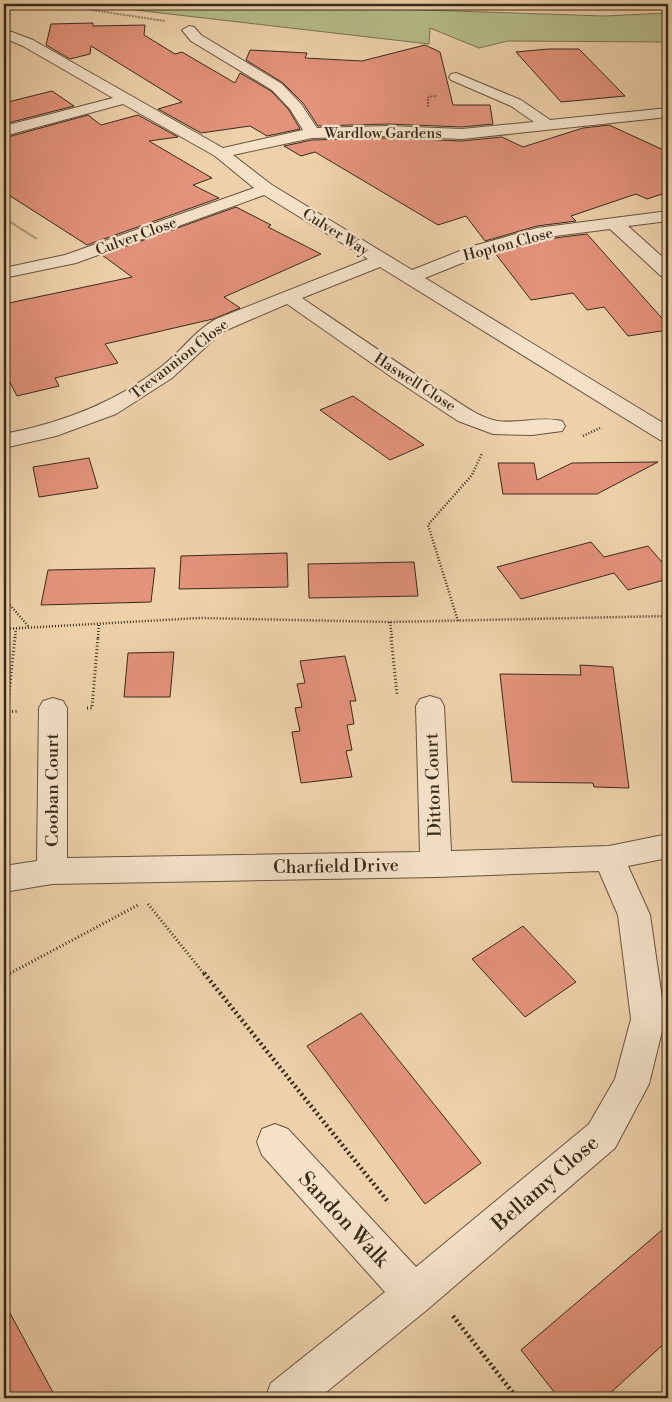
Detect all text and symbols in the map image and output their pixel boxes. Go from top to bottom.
street label: Wardlow Gardens [323,124,442,143]
street label: Culver Way [299,204,373,261]
street label: Culver Close [93,213,179,260]
street label: Hopton Close [461,223,555,266]
street label: Trevannion Close [126,315,232,404]
street label: Haswell Close [370,349,459,416]
street label: Cooban Court [41,732,64,847]
street label: Ditton Court [420,732,447,837]
street label: Charfield Drive [273,854,399,879]
street label: Bellamy Close [486,1130,605,1238]
street label: Sandon Walk [292,1166,395,1274]

